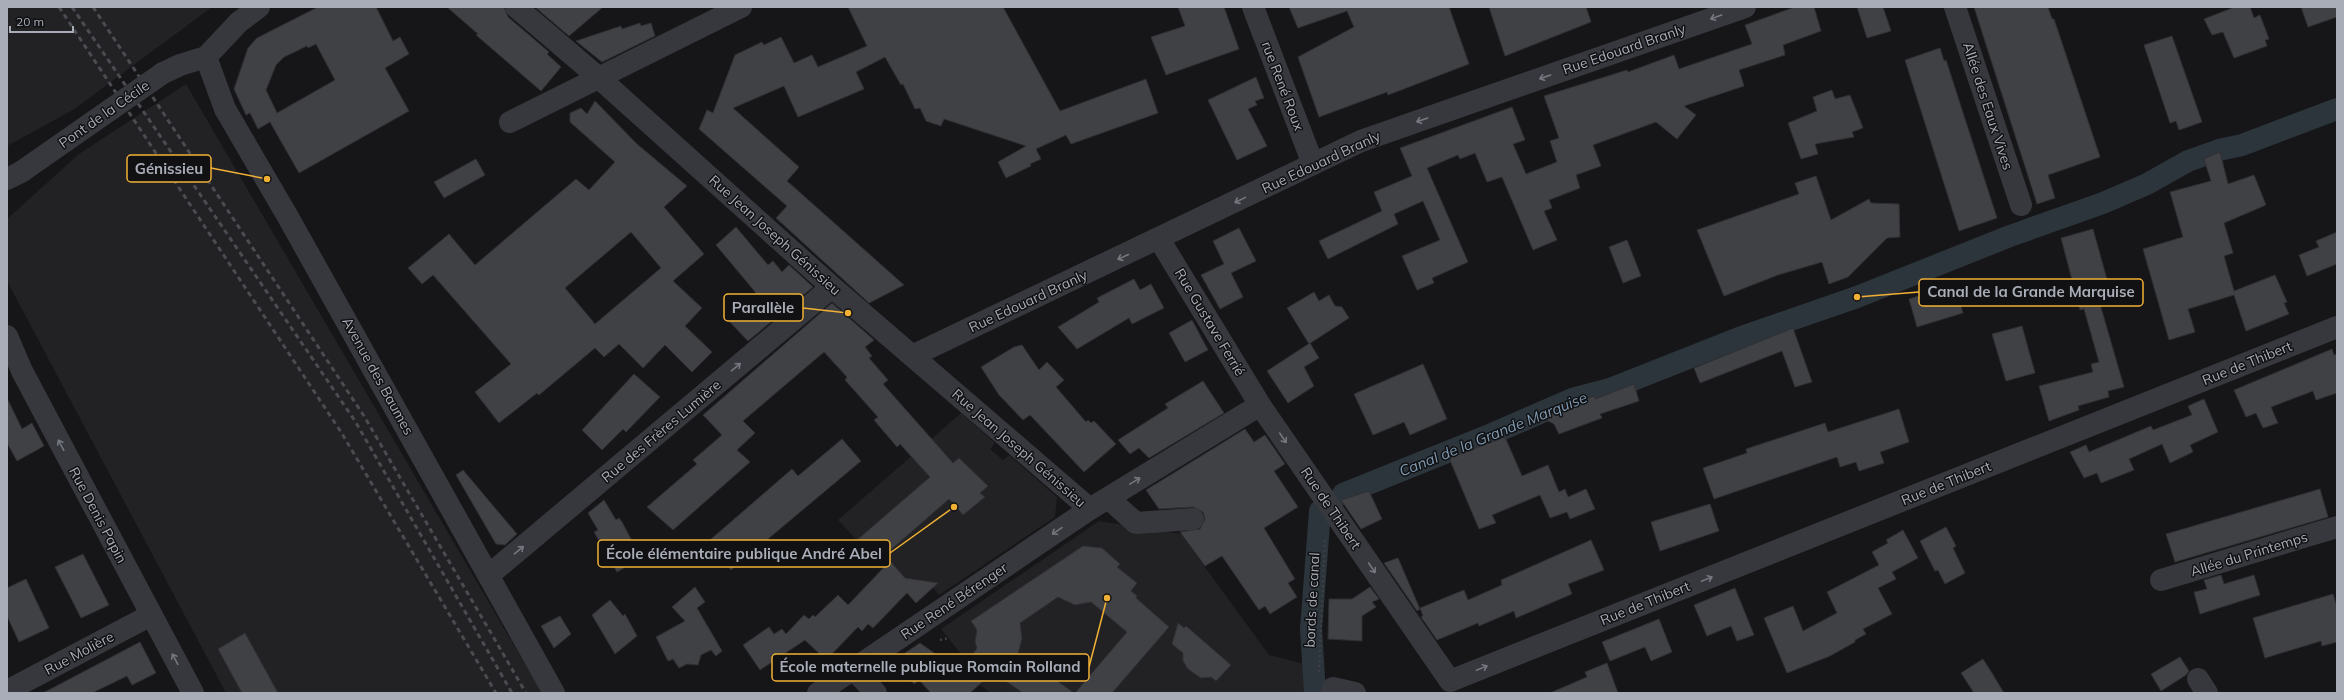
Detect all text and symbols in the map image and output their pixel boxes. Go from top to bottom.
scale bar [10,8,73,34]
text: 20 m [16,14,44,29]
one-way arrow [1710,14,1723,21]
street label: Rue Edouard Branly [1560,19,1688,79]
street label: rue René Roux [1258,39,1308,134]
street label: Allée des Eaux Vives [1959,40,2017,172]
one-way arrow [1539,74,1552,81]
street label: Pont de la Cécile [55,76,153,152]
one-way arrow [1417,116,1429,124]
street label: Rue Edouard Branly [1259,126,1384,197]
callout: Génissieu [127,155,211,182]
text: Génissieu [135,159,203,178]
street label: Rue Jean Joseph Génissieu [705,171,845,299]
one-way arrow [1234,197,1246,204]
one-way arrow [1117,254,1129,261]
street label: Rue Edouard Branly [966,265,1091,336]
street label: Rue Gustave Ferrié [1171,265,1249,379]
callout: Canal de la Grande Marquise [1919,279,2143,306]
text: Canal de la Grande Marquise [1927,282,2135,301]
callout: Parallèle [724,294,803,321]
text: Parallèle [732,298,794,317]
street label: Avenue des Baumes [338,314,418,438]
street label: Rue de Thibert [2200,337,2295,389]
one-way arrow [731,363,742,372]
street label: Rue des Frères Lumière [598,376,724,486]
street label: Rue Jean Joseph Génissieu [948,385,1090,511]
water label: Canal de la Grande Marquise [1396,388,1590,480]
one-way arrow [1279,432,1287,443]
one-way arrow [57,439,64,451]
street label: Rue de Thibert [1899,457,1994,509]
street label: Rue Denis Papin [65,464,131,566]
street label: Rue de Thibert [1297,464,1365,553]
one-way arrow [1129,477,1141,485]
one-way arrow [1052,527,1063,535]
street label: Allée du Printemps [2188,528,2310,580]
callout: École élémentaire publique André Abel [598,540,890,567]
text: École élémentaire publique André Abel [606,544,882,563]
one-way arrow [514,545,524,554]
street label: bords de canal [1301,552,1323,648]
street label: Rue René Bérenger [897,558,1011,643]
one-way arrow [1368,562,1376,573]
one-way arrow [1700,574,1712,582]
street label: Rue de Thibert [1598,577,1693,629]
street label: Rue Molière [41,627,117,679]
one-way arrow [170,653,178,665]
callout: École maternelle publique Romain Rolland [772,654,1089,681]
text: École maternelle publique Romain Rolland [779,657,1081,676]
one-way arrow [1475,664,1487,672]

